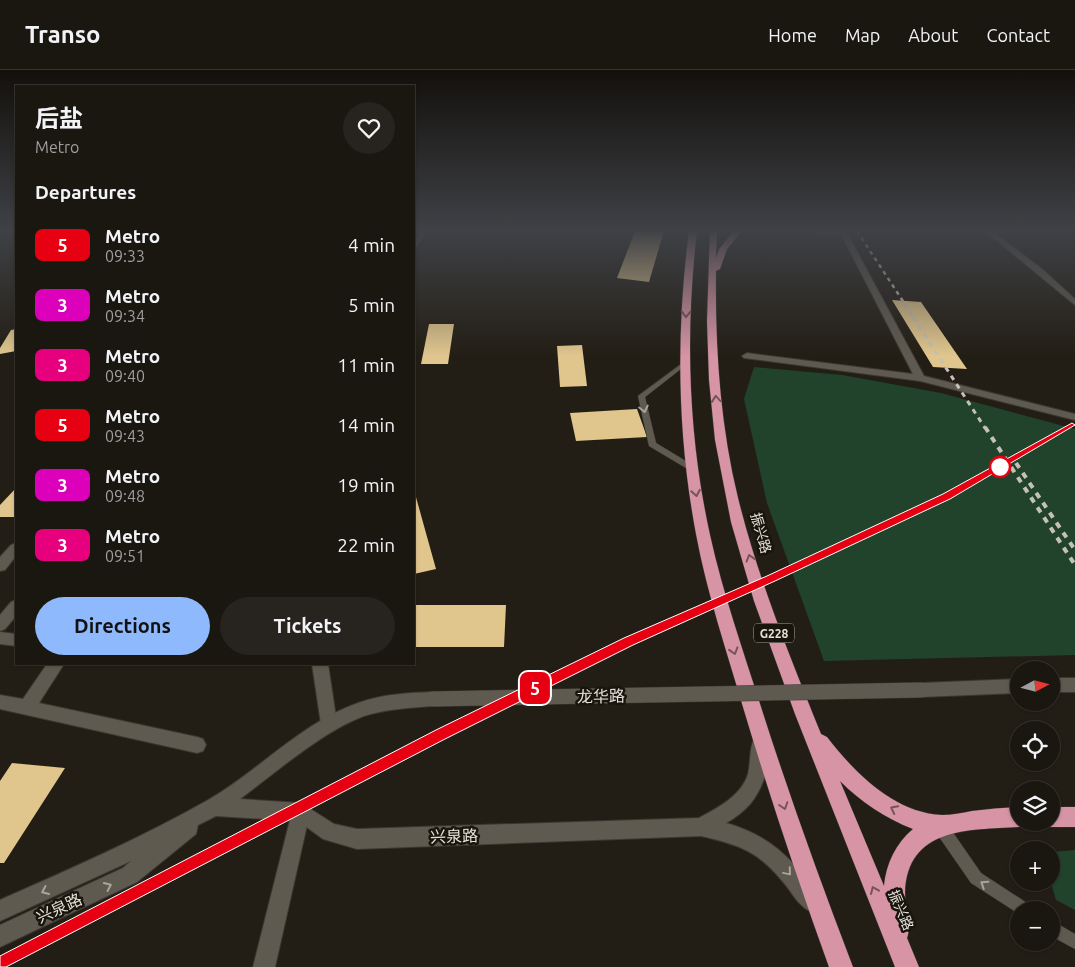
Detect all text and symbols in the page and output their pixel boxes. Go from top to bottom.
text: Transo [25,21,100,48]
text: Home [768,25,817,45]
text: Map [845,25,880,45]
text: About [908,25,958,45]
text: Contact [986,25,1050,45]
button: heart [343,102,395,154]
text: 后盐 [35,105,83,132]
text: Metro [35,138,79,156]
text: Departures [35,181,136,203]
text: Metro [105,225,160,247]
text: 4 min [348,234,395,256]
text: 5 [57,235,68,255]
text: 09:33 [105,247,145,265]
text: Metro [105,285,160,307]
text: 5 min [348,294,395,316]
text: 3 [57,295,68,315]
text: 09:34 [105,307,145,325]
one-way arrow [680,310,691,318]
text: Metro [105,345,160,367]
text: 11 min [337,354,395,376]
text: 3 [57,355,68,375]
text: 09:40 [105,367,145,385]
one-way arrow [711,395,722,403]
one-way arrow [638,404,649,413]
text: Metro [105,405,160,427]
text: 14 min [337,414,395,436]
text: 5 [57,415,68,435]
text: 09:43 [105,427,145,445]
unlabelled marker [989,456,1011,478]
text: Metro [105,465,160,487]
text: 19 min [337,474,395,496]
text: 3 [57,475,68,495]
text: 09:48 [105,487,145,505]
one-way arrow [690,489,700,498]
street label: 振兴路 [748,511,774,555]
text: Metro [105,525,160,547]
text: 22 min [337,534,395,556]
text: 3 [57,535,68,555]
text: 09:51 [105,547,145,565]
one-way arrow [745,554,755,562]
button: Directions [35,597,210,655]
button: Tickets [220,597,395,655]
road number: G228 [754,624,794,642]
one-way arrow [729,646,739,654]
north arrow [1010,661,1060,711]
map controls [1010,661,1060,951]
line badge: 5 [519,672,551,704]
text: 5 [530,678,540,698]
street label: 龙华路 [577,687,625,705]
button: locate [1010,721,1060,771]
button: layers [1010,781,1060,831]
one-way arrow [778,801,788,809]
one-way arrow [890,805,899,815]
street label: 兴泉路 [430,826,478,846]
button: + [1010,841,1060,891]
one-way arrow [782,867,791,876]
one-way arrow [980,880,989,890]
one-way arrow [103,881,112,892]
one-way arrow [41,884,50,894]
one-way arrow [870,886,880,895]
street label: 振兴路 [885,888,917,932]
street label: 兴泉路 [33,890,85,926]
button: − [1010,901,1060,951]

